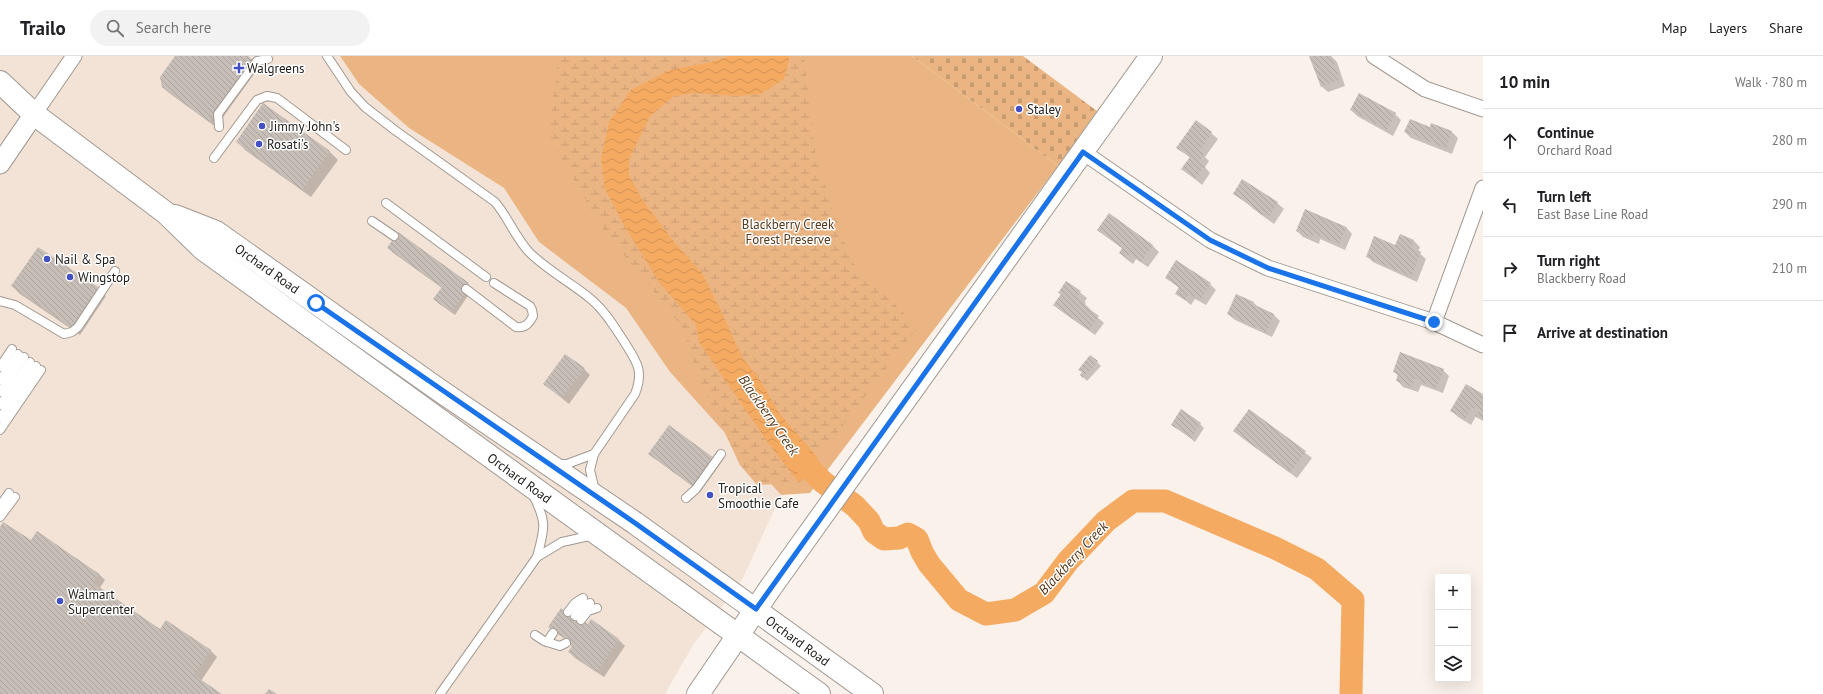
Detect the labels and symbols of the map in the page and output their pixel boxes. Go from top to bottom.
place label: Walgreens [247,60,305,77]
marker: Walgreens [234,63,244,73]
place label: Staley [1027,101,1061,118]
marker: Staley [1014,104,1024,114]
place label: Jimmy John's [269,118,340,135]
marker: Jimmy John's [257,121,267,131]
place label: Rosati's [267,136,308,153]
marker: Rosati's [254,139,264,149]
park label: Blackberry Creek Forest Preserve [742,216,835,248]
street label: Orchard Road [231,240,303,298]
place label: Nail & Spa [55,251,115,268]
marker: Nail & Spa [42,254,52,264]
place label: Wingstop [78,269,130,286]
marker: Wingstop [65,272,75,282]
route start [307,294,325,312]
route end [1425,313,1443,331]
water label: Blackberry Creek [735,371,804,459]
street label: Orchard Road [484,449,555,507]
place label: Tropical Smoothie Cafe [718,480,799,512]
marker: Tropical Smoothie Cafe [705,490,715,500]
water label: Blackberry Creek [1034,517,1112,599]
place label: Walmart Supercenter [68,586,135,618]
marker: Walmart Supercenter [55,596,65,606]
street label: Orchard Road [762,612,833,670]

